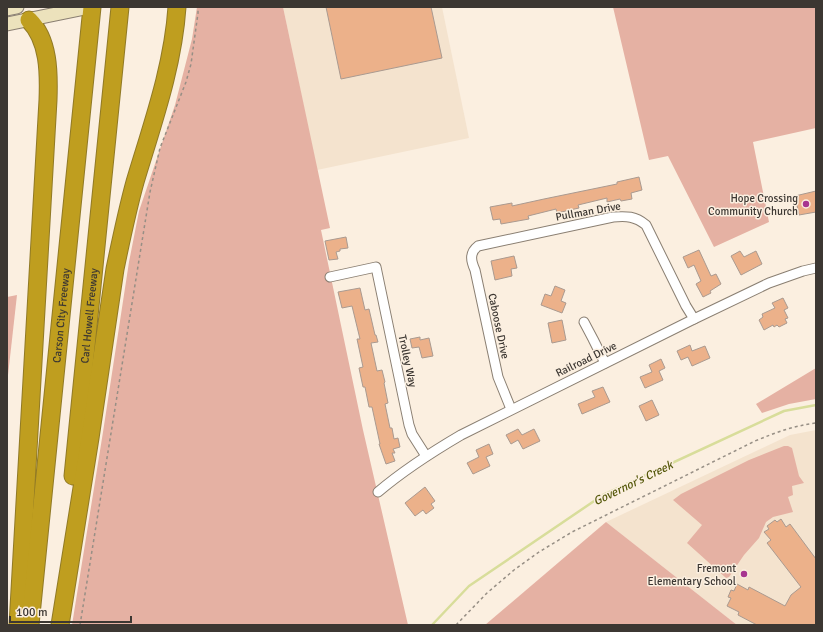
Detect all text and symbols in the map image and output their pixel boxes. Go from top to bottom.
place label: Hope Crossing Community Church [708,192,798,218]
street label: Pullman Drive [555,199,622,224]
marker: Hope Crossing Community Church [801,199,811,209]
street label: Carson City Freeway [50,267,73,363]
street label: Carl Howell Freeway [78,267,101,364]
street label: Caboose Drive [485,292,512,360]
street label: Trolley Way [396,334,420,389]
street label: Railroad Drive [554,339,619,380]
water label: Governor's Creek [591,457,676,509]
place label: Fremont Elementary School [648,562,736,588]
marker: Fremont Elementary School [739,569,749,579]
scale bar [10,598,131,624]
text: 100 m [16,605,48,620]

